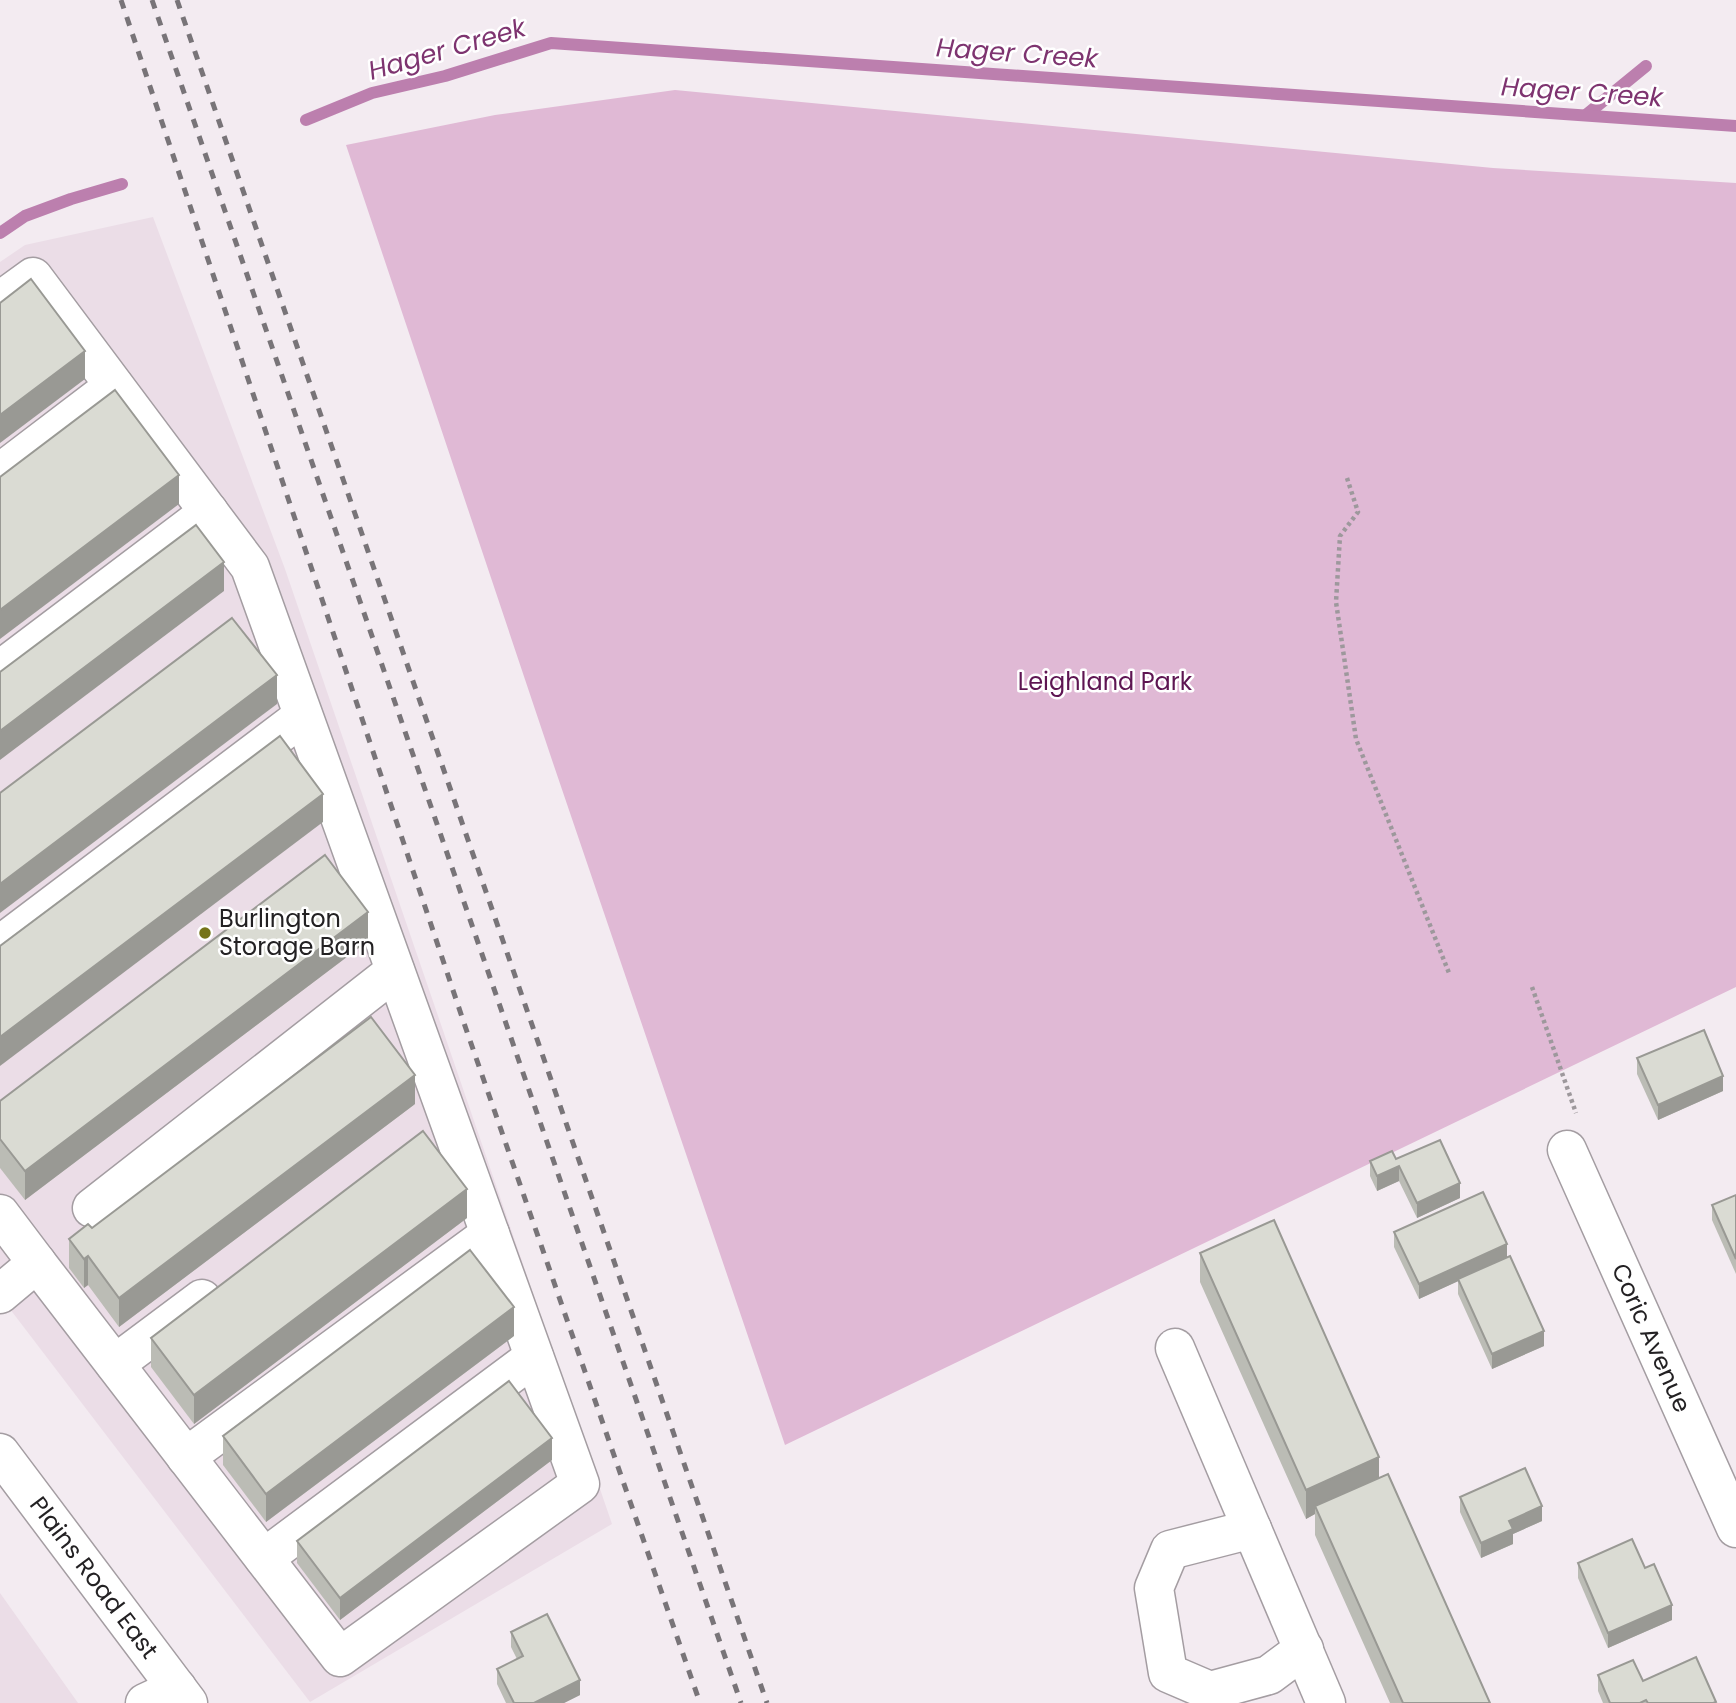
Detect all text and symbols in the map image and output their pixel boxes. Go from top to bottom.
water label: Hager Creek [364,9,531,89]
water label: Hager Creek [935,29,1101,77]
water label: Hager Creek [1500,68,1666,116]
park label: Leighland Park [1018,665,1193,698]
place label: Burlington Storage Barn [219,902,375,963]
marker: Burlington Storage Barn [197,925,213,941]
street label: Coric Avenue [1604,1258,1699,1418]
street label: Plains Road East [22,1490,166,1665]

